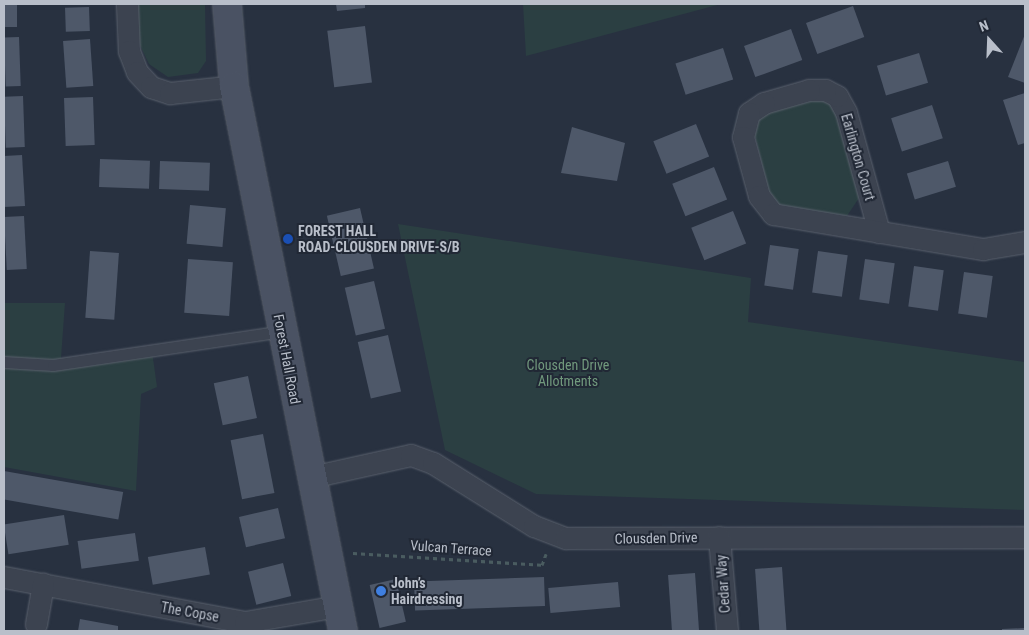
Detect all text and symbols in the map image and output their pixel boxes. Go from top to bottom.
north arrow [964,15,1014,65]
text: N [977,17,991,35]
street label: Earlington Court [838,112,878,202]
place label: FOREST HALL ROAD-CLOUSDEN DRIVE-S/B [298,223,460,256]
marker: FOREST HALL ROAD-CLOUSDEN DRIVE-S/B [282,233,294,245]
street label: Forest Hall Road [270,313,304,405]
park label: Clousden Drive Allotments [527,357,609,390]
street label: Clousden Drive [614,529,698,547]
street label: Vulcan Terrace [410,537,492,559]
street label: Cedar Way [713,554,733,614]
place label: John’s Hairdressing [391,575,463,608]
marker: John’s Hairdressing [375,585,387,597]
street label: The Copse [160,599,220,625]

